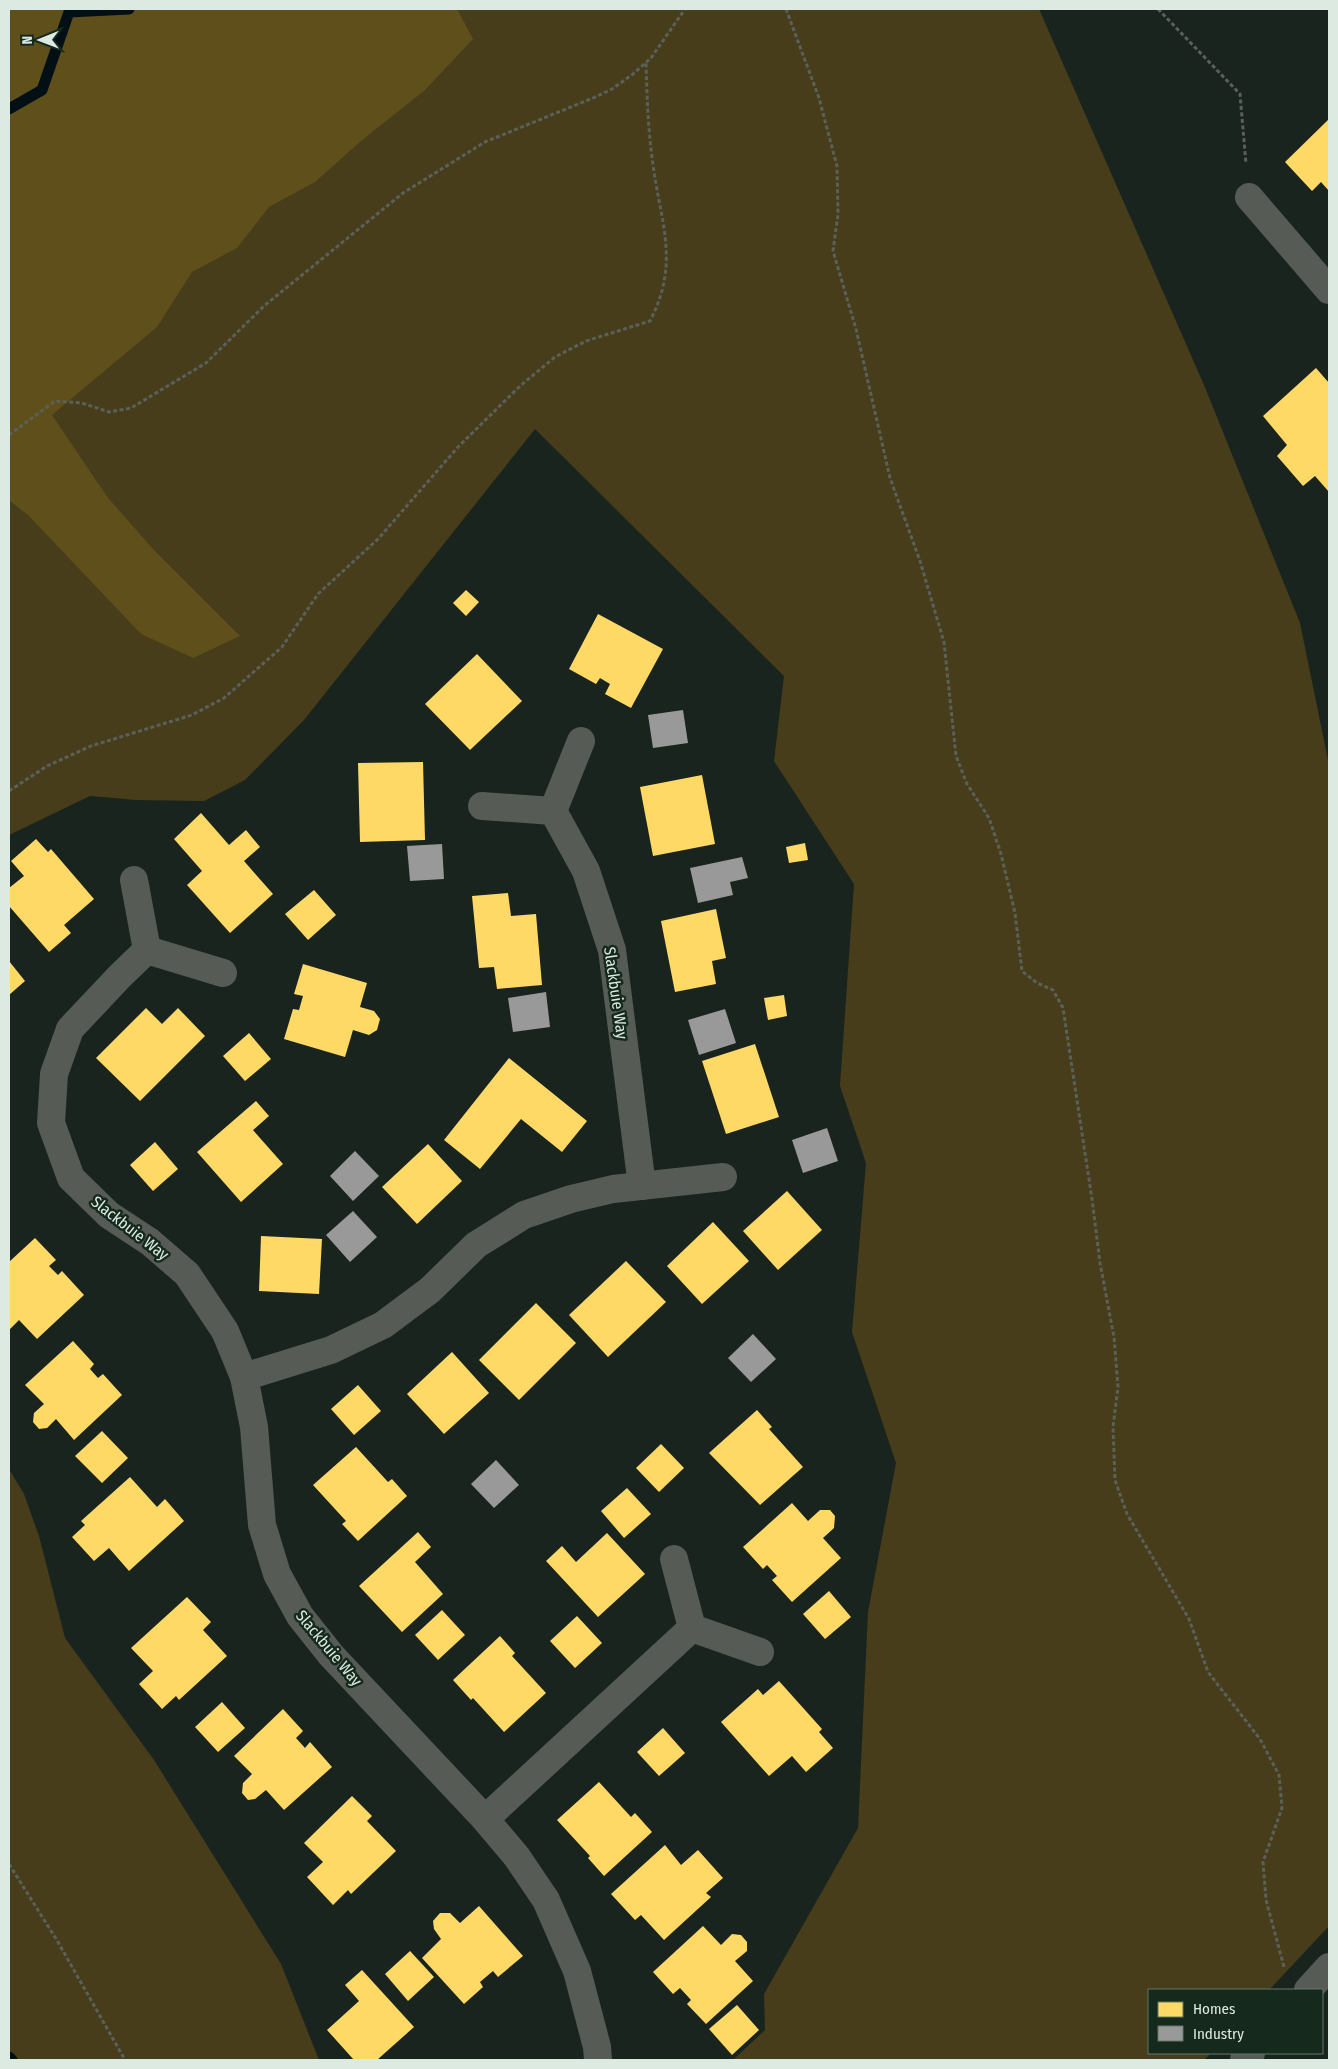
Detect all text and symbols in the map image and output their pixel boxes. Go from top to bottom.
north arrow [15,15,65,65]
text: N [19,36,36,45]
street label: Slackbuie Way [600,946,632,1041]
street label: Slackbuie Way [87,1192,173,1265]
street label: Slackbuie Way [292,1606,367,1690]
legend [1148,1989,1323,2054]
text: Homes [1193,2000,1235,2018]
text: Industry [1193,2025,1244,2043]

